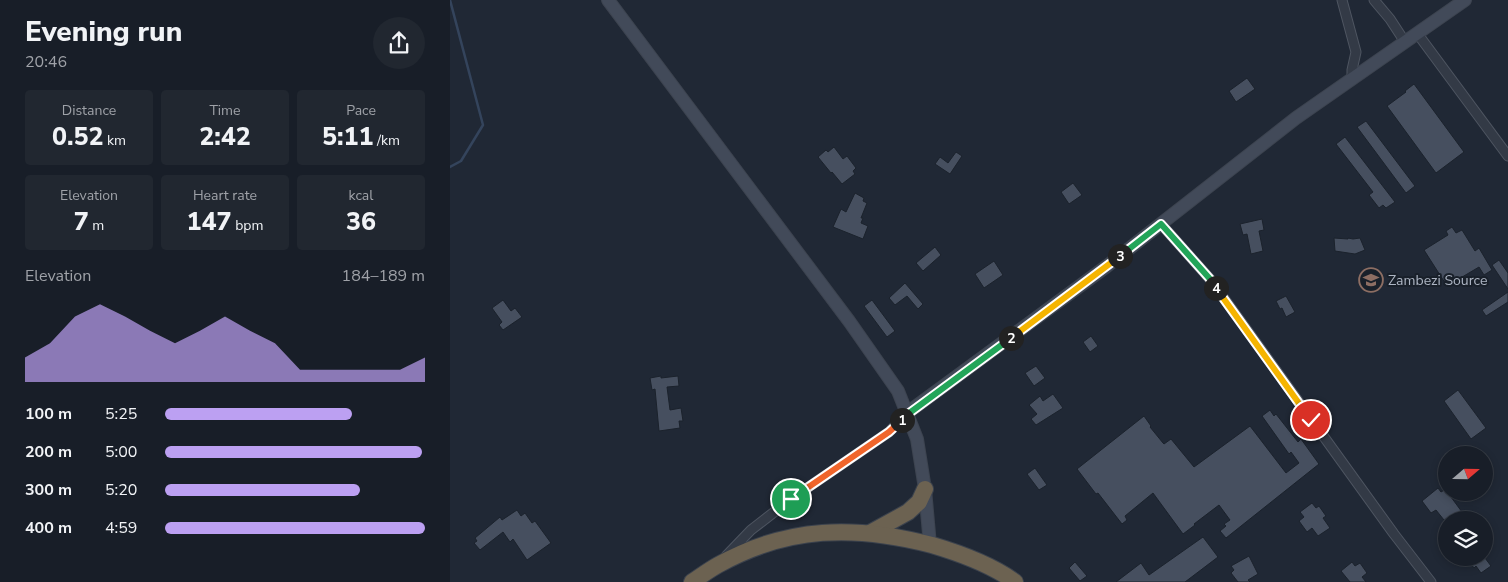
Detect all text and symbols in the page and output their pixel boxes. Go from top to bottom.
text: Evening run [25,13,182,51]
button: share [373,17,425,69]
text: 20:46 [25,51,67,73]
text: Distance [62,101,116,120]
text: Time [209,101,241,120]
text: Pace [346,101,376,120]
text: 0.52 [52,120,103,154]
text: 2:42 [199,120,251,154]
text: 5:11 [322,120,374,154]
text: km [103,131,126,150]
text: /km [374,131,400,150]
text: Elevation [60,186,118,205]
text: Heart rate [193,186,257,205]
text: kcal [349,186,373,205]
text: 7 [74,205,89,239]
text: 147 [187,205,232,239]
text: 36 [346,205,376,239]
text: m [89,216,104,235]
text: bpm [232,216,263,235]
pin: 3 [1108,244,1132,268]
text: 3 [1116,247,1125,266]
text: Elevation [25,265,91,287]
text: 184–189 m [342,265,425,287]
school or university icon: Zambezi Source [1358,267,1384,293]
place label: Zambezi Source [1388,271,1487,290]
pin: 4 [1204,276,1228,300]
text: 4 [1212,279,1221,298]
pin: 2 [998,326,1024,350]
text: 2 [1007,329,1016,348]
pin [1290,399,1332,441]
text: 100 m [25,403,72,425]
text: 5:25 [105,403,137,425]
icon: check [1297,406,1325,434]
pin: 1 [890,408,914,432]
text: 1 [898,411,907,430]
text: 200 m [25,441,72,463]
text: 5:00 [105,441,137,463]
north arrow [1438,446,1492,501]
map controls [1438,446,1493,566]
pin [770,478,812,520]
text: 300 m [25,479,72,501]
text: 5:20 [105,479,137,501]
icon: arrive [777,485,805,513]
button: layers [1438,511,1493,566]
text: 400 m [25,517,72,539]
text: 4:59 [105,517,137,539]

